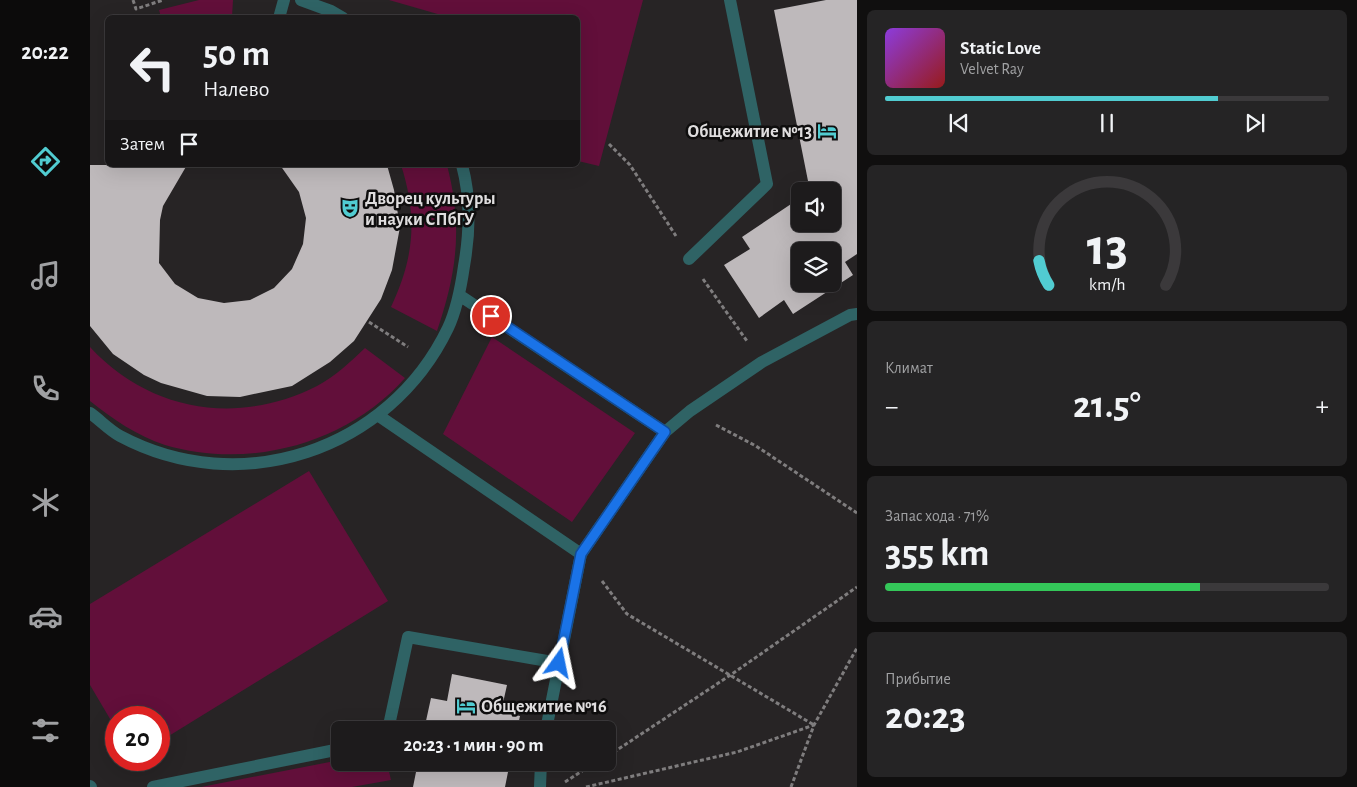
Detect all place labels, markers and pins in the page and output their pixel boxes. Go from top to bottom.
hotel icon: Общежитие №13 [816,120,838,142]
place label: Общежитие №13 [687,123,812,141]
place label: Дворец культуры и науки СПбГУ [365,190,496,229]
theatre icon: Дворец культуры и науки СПбГУ [339,197,361,219]
pin [470,295,512,337]
hotel icon: Общежитие №16 [455,695,477,717]
place label: Общежитие №16 [481,698,607,716]

